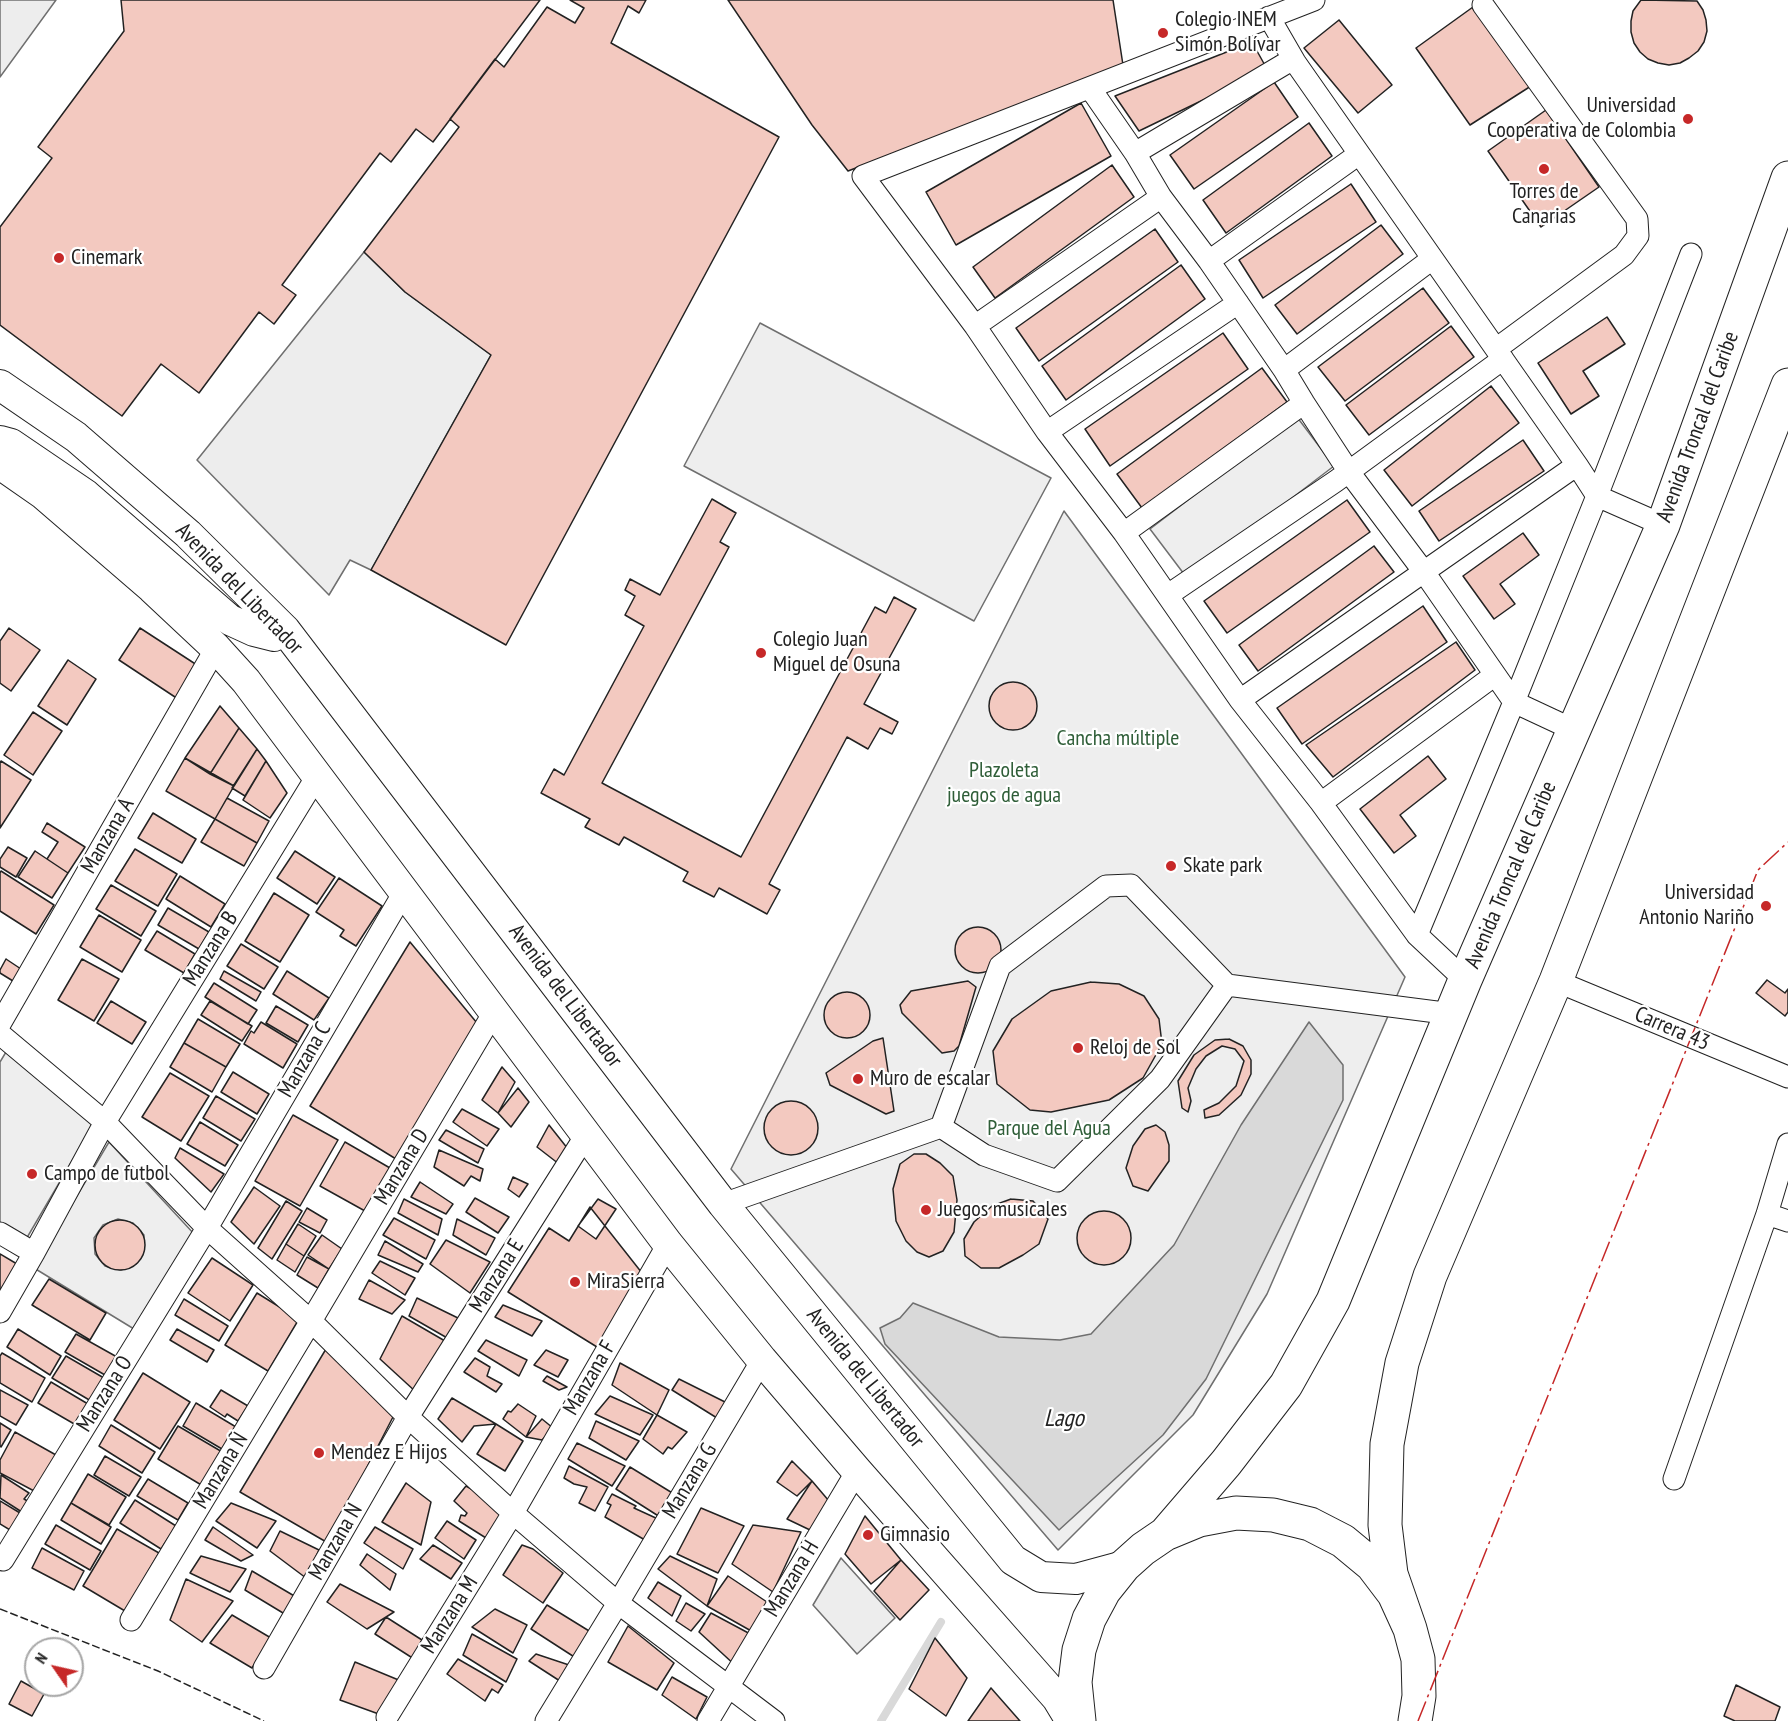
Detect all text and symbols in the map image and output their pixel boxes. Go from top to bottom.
place label: Colegio INEM Simón Bolívar [1175,7,1280,58]
marker: Colegio INEM Simón Bolívar [1156,26,1170,40]
place label: Universidad Cooperativa de Colombia [1487,93,1676,144]
marker: Universidad Cooperativa de Colombia [1681,112,1695,126]
marker: Torres de Canarias [1537,162,1551,176]
place label: Torres de Canarias [1510,179,1578,230]
place label: Cinemark [71,245,142,271]
marker: Cinemark [52,251,66,265]
street label: Avenida Troncal del Caribe [1651,328,1745,526]
street label: Avenida del Libertador [170,518,308,660]
place label: Colegio Juan Miguel de Osuna [773,627,901,678]
marker: Colegio Juan Miguel de Osuna [754,646,768,660]
park label: Cancha múltiple [1057,726,1179,752]
park label: Plazoleta juegos de agua [947,758,1061,810]
street label: Avenida Troncal del Caribe [1460,777,1562,973]
street label: Manzana A [76,794,140,878]
place label: Skate park [1183,853,1262,879]
marker: Skate park [1164,859,1178,873]
place label: Universidad Antonio Nariño [1639,880,1754,932]
marker: Universidad Antonio Nariño [1759,899,1773,913]
street label: Manzana B [178,907,244,991]
street label: Avenida del Libertador [503,919,627,1073]
street label: Carrera 43 [1630,1001,1714,1057]
street label: Manzana C [273,1018,337,1102]
place label: Reloj de Sol [1090,1035,1180,1061]
marker: Reloj de Sol [1071,1041,1085,1055]
place label: Muro de escalar [870,1066,990,1092]
marker: Muro de escalar [851,1072,865,1086]
park label: Parque del Agua [987,1116,1111,1142]
street label: Manzana D [369,1124,435,1210]
place label: Campo de futbol [44,1161,169,1187]
marker: Campo de futbol [25,1167,39,1181]
place label: Juegos musicales [938,1197,1067,1223]
marker: Juegos musicales [919,1203,933,1217]
street label: Manzana E [464,1234,530,1318]
place label: MiraSierra [587,1269,665,1295]
marker: MiraSierra [568,1275,582,1289]
street label: Avenida del Libertador [801,1303,929,1453]
street label: Manzana F [558,1336,622,1420]
street label: Manzana O [71,1351,139,1437]
water label: Lago [1044,1405,1084,1433]
street label: Manzana Ñ [188,1428,254,1514]
street label: Manzana G [657,1439,723,1523]
place label: Mendez E Hijos [331,1440,447,1466]
marker: Mendez E Hijos [312,1446,326,1460]
street label: Manzana N [304,1499,368,1585]
place label: Gimnasio [880,1522,950,1548]
marker: Gimnasio [861,1528,875,1542]
street label: Manzana H [759,1536,825,1622]
street label: Manzana M [416,1571,484,1659]
north arrow [24,1637,84,1697]
text: N [30,1649,51,1667]

